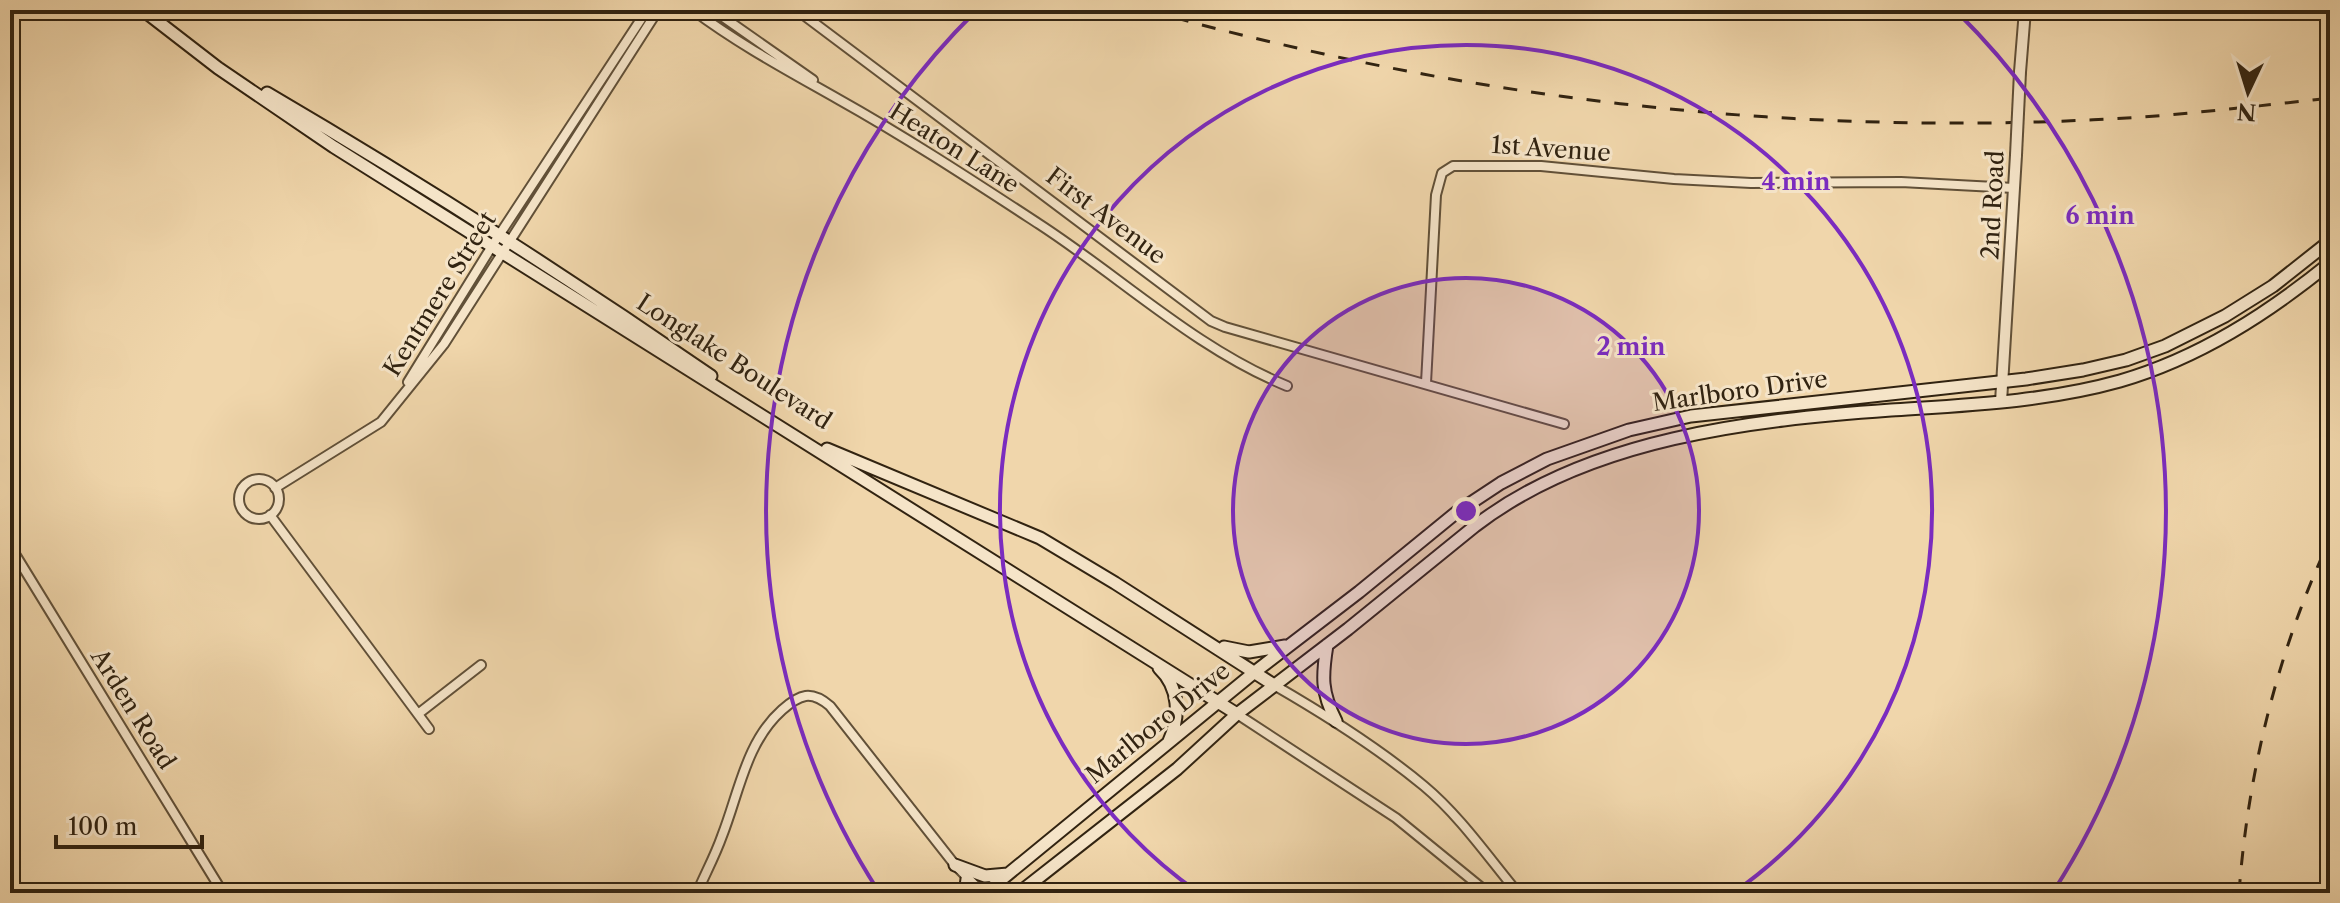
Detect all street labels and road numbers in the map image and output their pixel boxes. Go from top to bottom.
street label: Heaton Lane [884,96,1025,199]
street label: 1st Avenue [1490,130,1612,167]
street label: 2nd Road [1975,149,2010,260]
street label: First Avenue [1041,161,1172,270]
street label: Kentmere Street [377,206,502,381]
street label: Longlake Boulevard [631,288,837,436]
street label: Marlboro Drive [1651,364,1829,417]
street label: Arden Road [84,642,182,775]
street label: Marlboro Drive [1080,656,1235,789]

